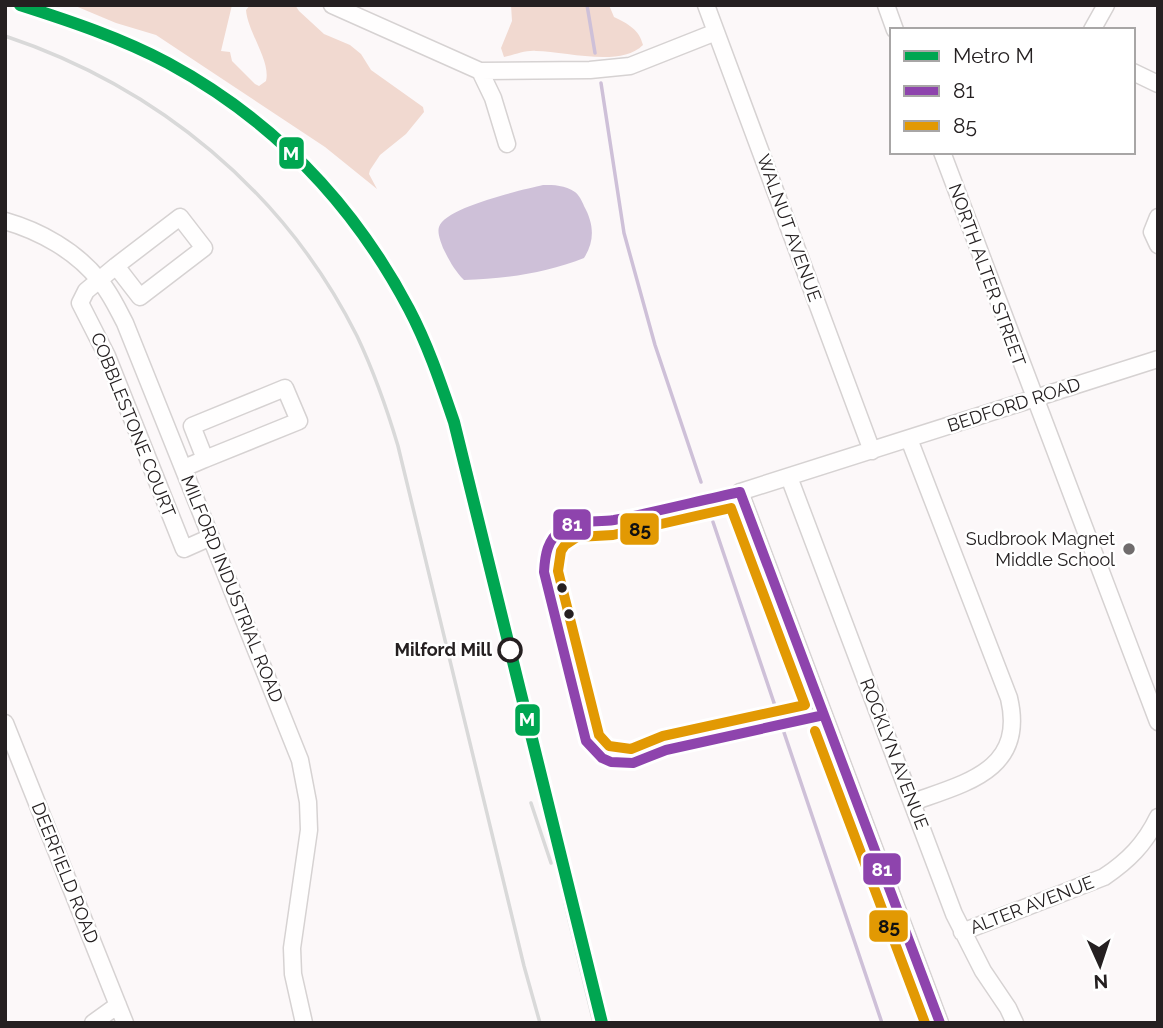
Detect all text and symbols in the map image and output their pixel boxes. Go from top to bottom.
legend [890,28,1135,154]
text: Metro M [953,43,1034,68]
text: 81 [953,78,974,103]
text: 85 [953,113,977,138]
line badge: M [278,136,305,170]
text: M [283,142,299,164]
street label: WALNUT AVENUE [753,151,826,304]
street label: NORTH ALTER STREET [945,181,1030,369]
street label: COBBLESTONE COURT [87,329,180,520]
street label: BEDFORD ROAD [945,373,1083,436]
street label: MILFORD INDUSTRIAL ROAD [177,472,288,706]
line badge: 81 [552,508,592,541]
line badge: 85 [619,512,660,546]
text: 81 [562,513,582,535]
text: 85 [629,518,651,540]
place label: Sudbrook Magnet Middle School [966,528,1115,570]
marker: Sudbrook Magnet Middle School [1121,541,1137,557]
unlabelled marker [555,581,569,595]
unlabelled marker [562,607,576,621]
marker: Milford Mill [498,638,522,662]
place label: Milford Mill [394,639,492,660]
street label: ROCKLYN AVENUE [856,675,933,832]
line badge: M [514,703,541,737]
text: M [519,708,535,730]
street label: DEERFIELD ROAD [28,799,103,947]
line badge: 81 [862,852,902,886]
text: 81 [872,858,892,880]
street label: ALTER AVENUE [967,871,1097,938]
line badge: 85 [868,909,909,943]
text: 85 [878,915,900,937]
north arrow [1065,930,1135,1000]
text: N [1093,971,1109,993]

